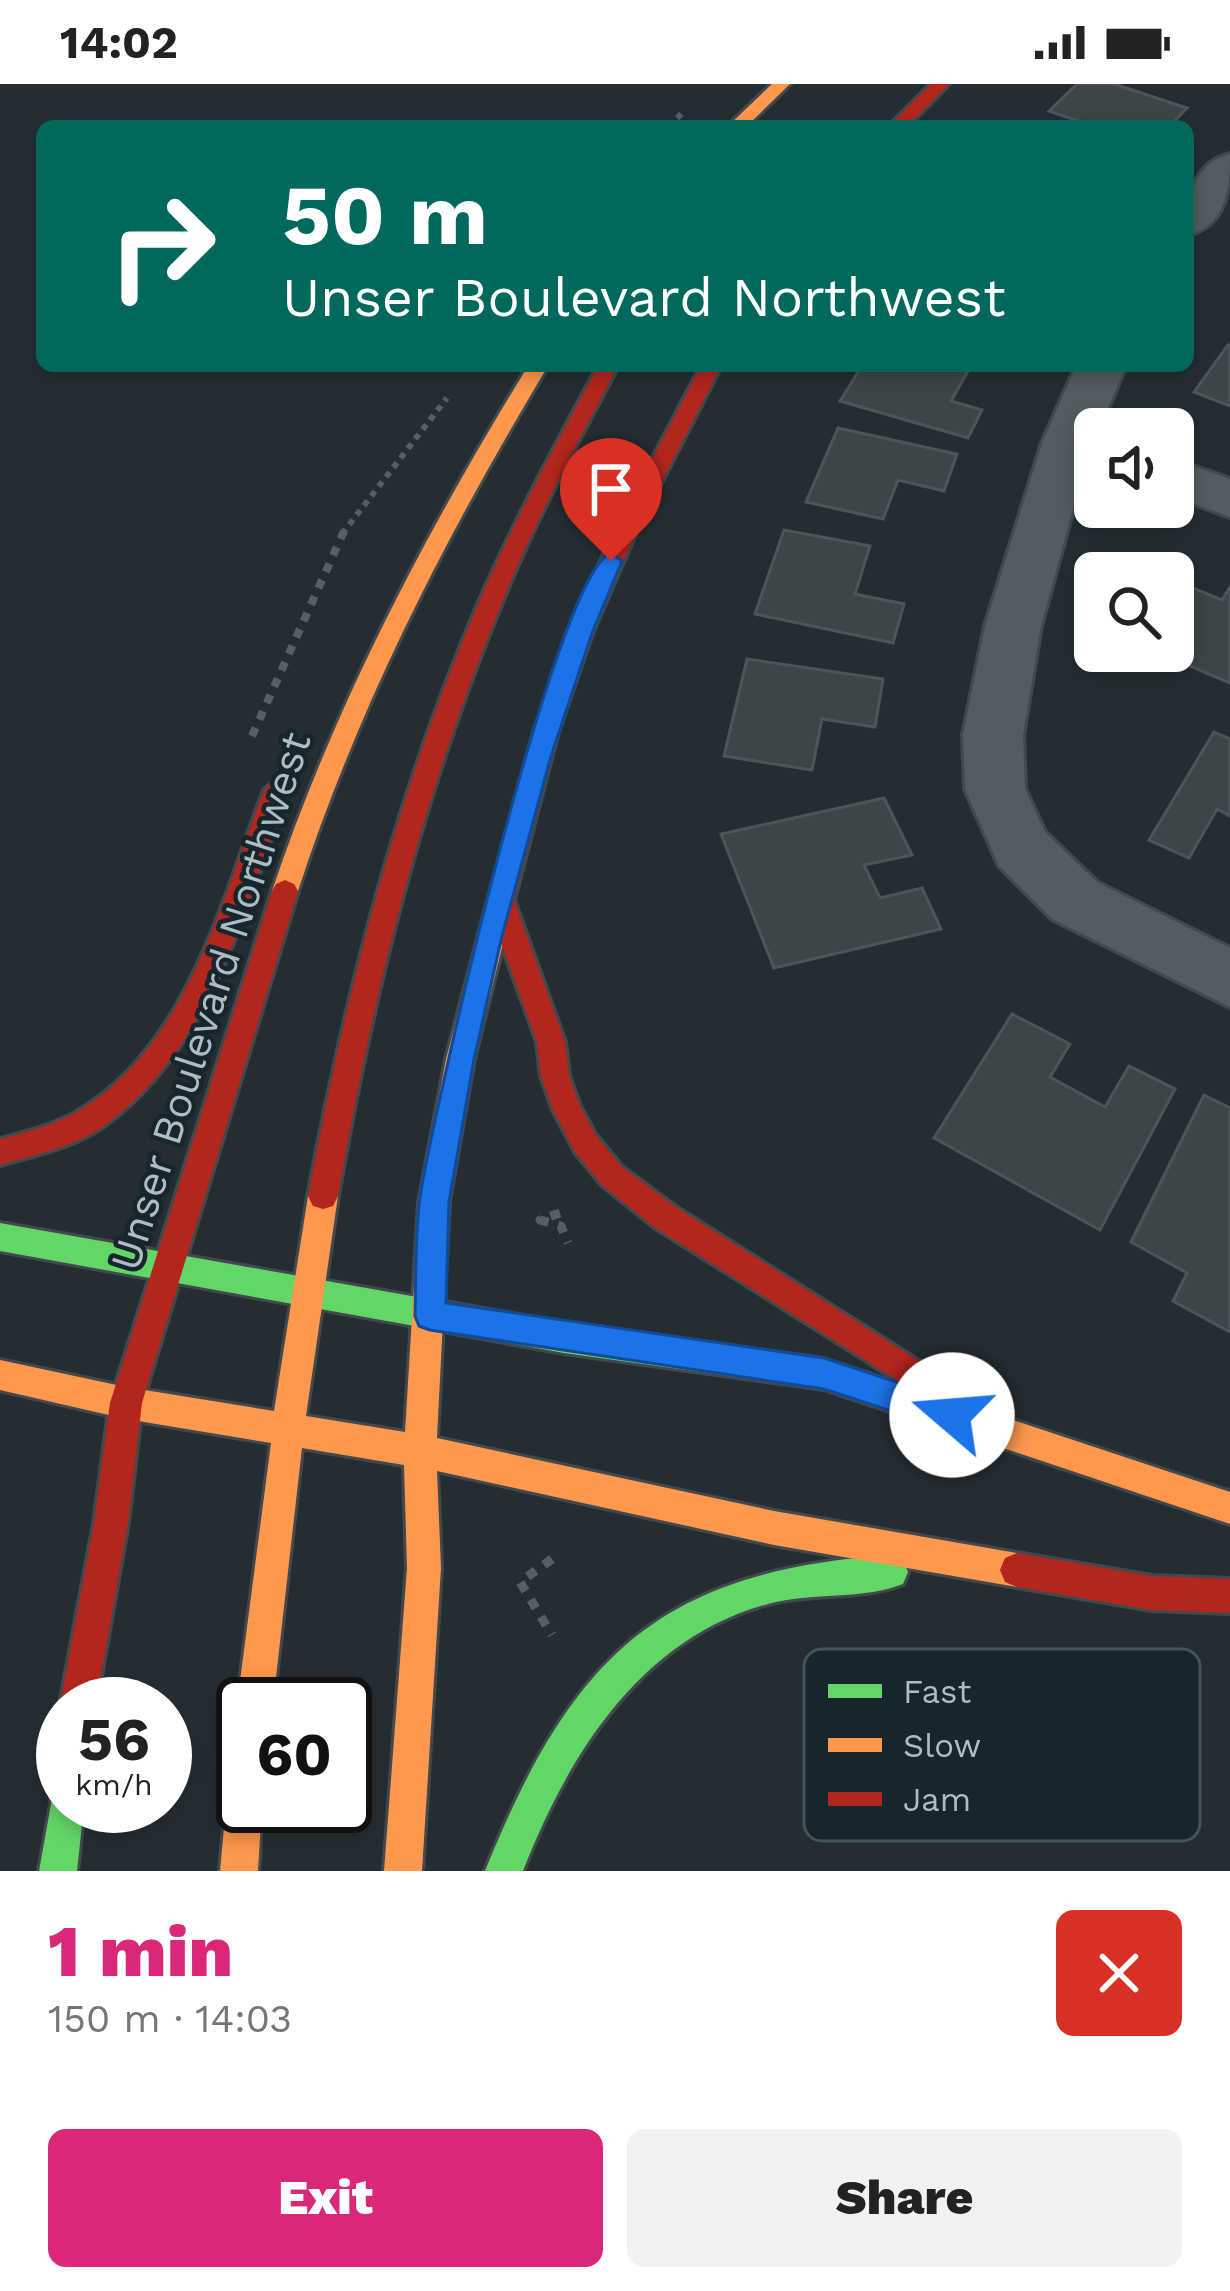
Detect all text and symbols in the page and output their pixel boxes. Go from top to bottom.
text: 14:02 [60,16,178,69]
text: 50 m [282,166,488,264]
icon: right [84,168,240,324]
text: Unser Boulevard Northwest [282,266,1006,329]
map controls [1074,408,1194,672]
button: sound [1074,408,1194,528]
pin [560,438,662,561]
icon: arrive [578,456,644,522]
button: search [1074,552,1194,672]
street label: Unser Boulevard Northwest [100,726,321,1276]
position arrow [889,1352,1015,1478]
legend [804,1649,1200,1841]
text: Fast [903,1672,972,1711]
speed limit sign: 60 [216,1677,372,1833]
text: 56 [78,1704,150,1775]
text: Slow [903,1726,981,1765]
text: km/h [75,1767,153,1802]
text: Jam [903,1780,971,1819]
text: 1 min [48,1909,233,1993]
button: close [1056,1910,1182,2036]
text: 150 m · 14:03 [48,1996,292,2041]
button: Exit [48,2129,603,2267]
button: Share [627,2129,1182,2267]

